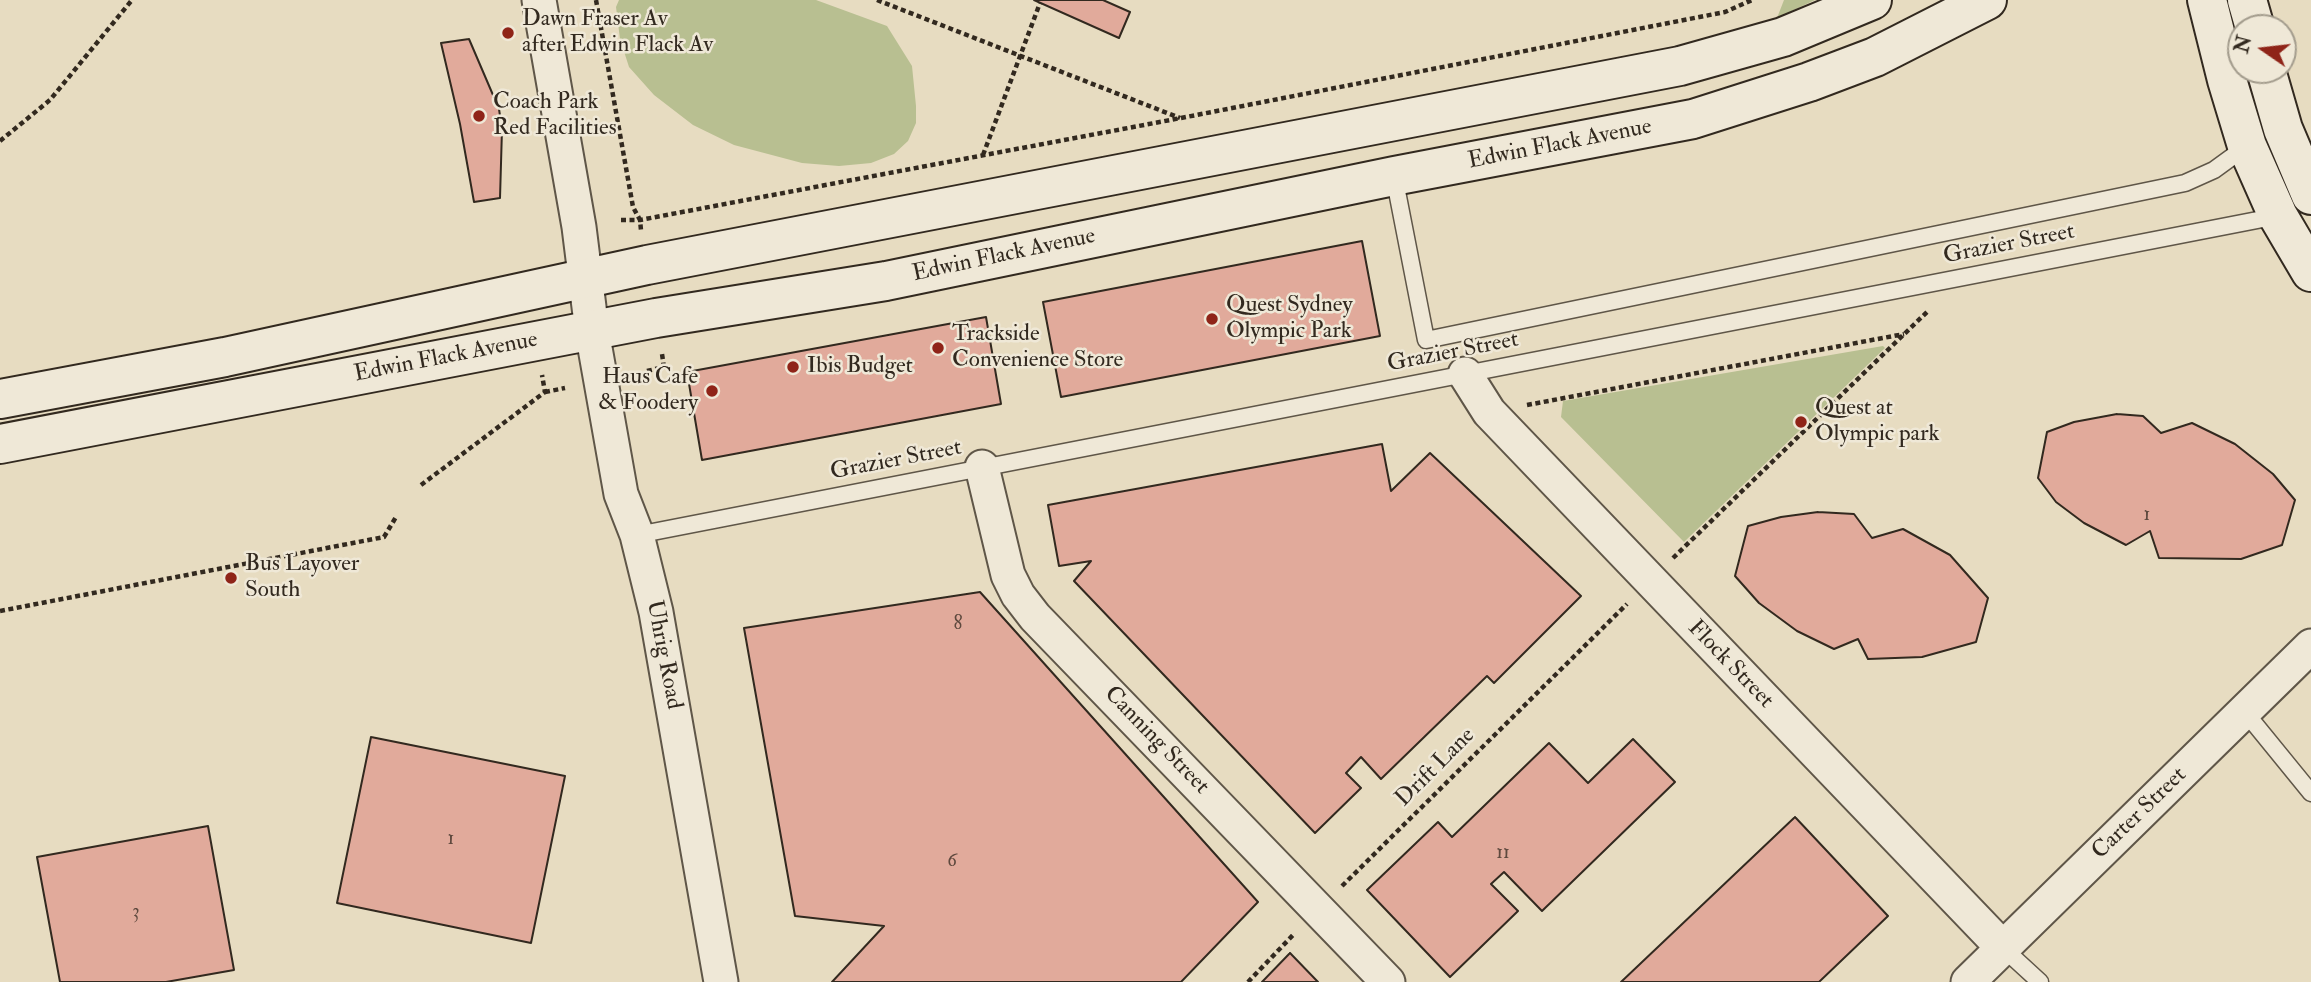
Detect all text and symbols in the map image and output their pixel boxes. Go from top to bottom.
place label: Dawn Fraser Av after Edwin Flack Av [522,6,713,60]
north arrow [2227,14,2297,84]
marker: Dawn Fraser Av after Edwin Flack Av [500,25,516,41]
text: N [2230,33,2257,56]
place label: Coach Park Red Facilities [493,89,617,143]
marker: Coach Park Red Facilities [471,108,487,124]
street label: Edwin Flack Avenue [1466,114,1654,176]
street label: Grazier Street [1941,219,2077,271]
street label: Edwin Flack Avenue [910,223,1098,289]
place label: Quest Sydney Olympic Park [1226,292,1352,346]
marker: Quest Sydney Olympic Park [1204,311,1220,327]
place label: Trackside Convenience Store [952,321,1123,375]
street label: Edwin Flack Avenue [352,327,540,389]
street label: Grazier Street [1385,327,1521,379]
marker: Trackside Convenience Store [930,340,946,356]
place label: Ibis Budget [807,353,913,381]
marker: Ibis Budget [785,359,801,375]
place label: Haus Cafe & Foodery [598,364,698,418]
marker: Haus Cafe & Foodery [704,383,720,399]
place label: Quest at Olympic park [1815,395,1940,449]
marker: Quest at Olympic park [1793,414,1809,430]
street label: Grazier Street [828,435,964,487]
house number: 1 [2144,505,2150,527]
place label: Bus Layover South [245,551,359,605]
marker: Bus Layover South [223,570,239,586]
street label: Uhrig Road [639,598,687,712]
house number: 8 [954,614,962,636]
street label: Flock Street [1681,615,1779,715]
street label: Canning Street [1098,681,1214,801]
street label: Drift Lane [1391,723,1481,813]
street label: Carter Street [2087,762,2193,866]
house number: 1 [448,829,454,851]
house number: 11 [1496,843,1510,865]
house number: 6 [947,851,957,873]
house number: 3 [132,902,140,924]

